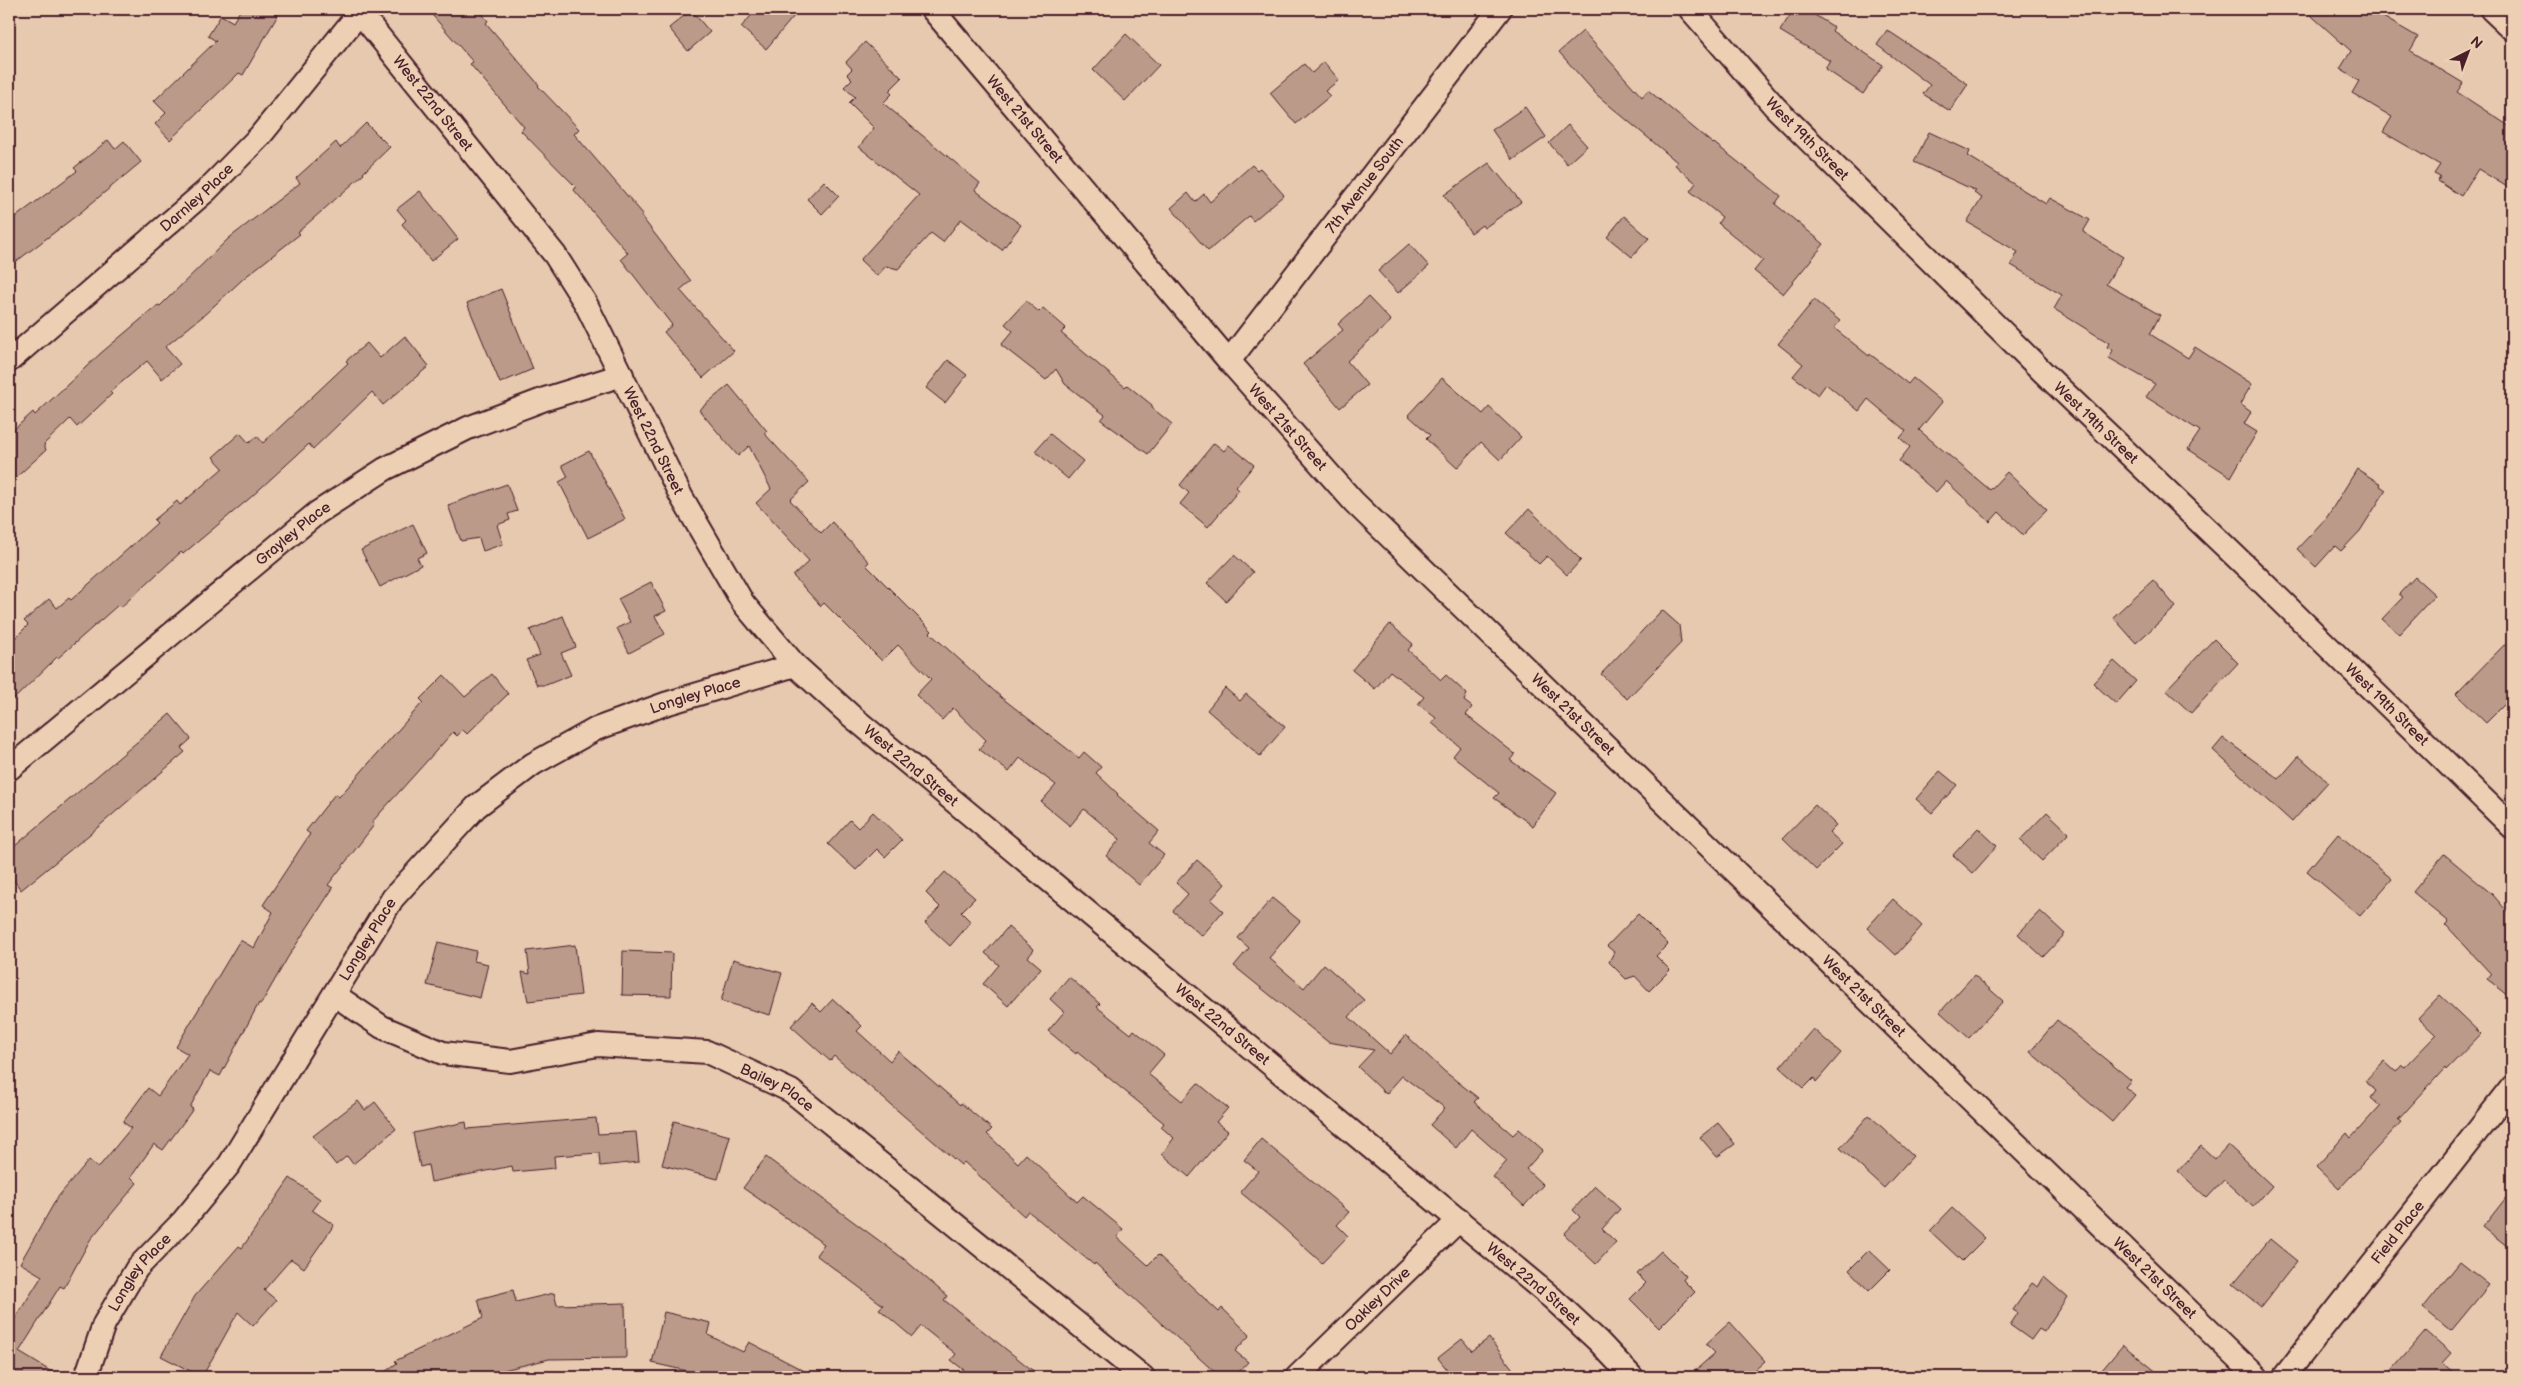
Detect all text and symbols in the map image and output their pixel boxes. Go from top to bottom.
north arrow [2444,28,2494,78]
text: N [2467,33,2486,53]
street label: West 22nd Street [389,51,477,155]
street label: West 21st Street [982,71,1068,167]
street label: West 19th Street [1761,93,1853,185]
street label: 7th Avenue South [1321,133,1408,237]
street label: Darnley Place [156,159,238,236]
street label: West 19th Street [2050,378,2143,468]
street label: West 21st Street [1244,380,1331,475]
street label: West 22nd Street [619,384,688,498]
street label: Grayley Place [251,497,334,570]
street label: West 19th Street [2341,659,2433,750]
street label: West 21st Street [1527,669,1619,759]
street label: Longley Place [647,672,743,718]
street label: West 22nd Street [860,721,963,811]
street label: Longley Place [335,894,400,984]
street label: West 21st Street [1818,951,1910,1041]
street label: West 22nd Street [1171,979,1274,1069]
street label: Bailey Place [737,1059,818,1116]
street label: Field Place [2367,1197,2429,1268]
street label: Longley Place [104,1229,175,1315]
street label: West 21st Street [2109,1233,2201,1323]
street label: West 22nd Street [1483,1238,1585,1329]
street label: Oakley Drive [1341,1263,1414,1335]

